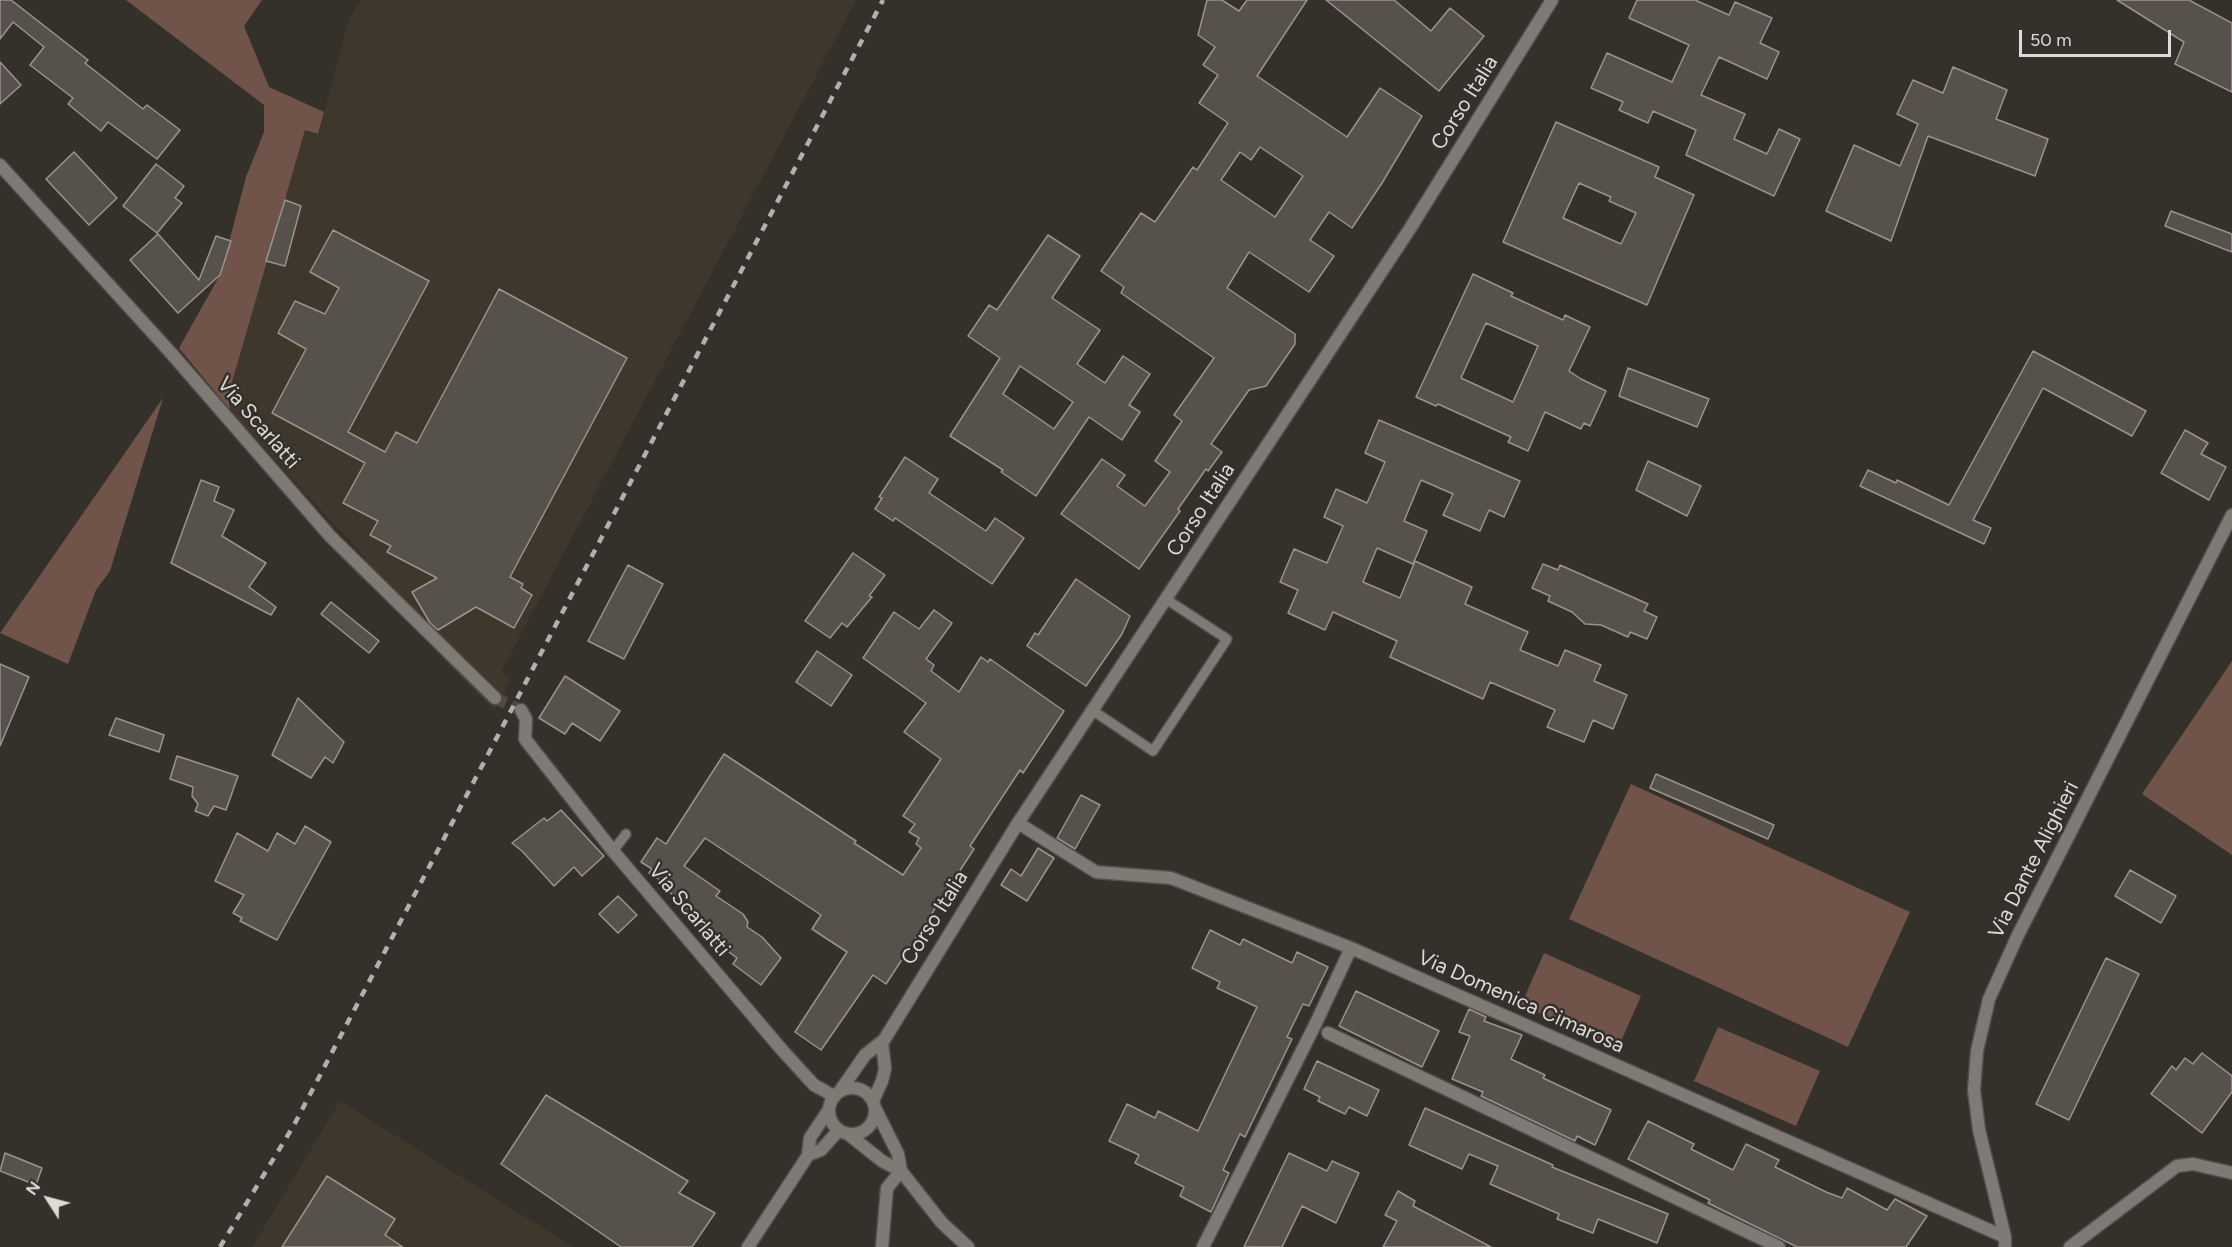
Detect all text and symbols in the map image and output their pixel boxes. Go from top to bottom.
scale bar [2022,18,2174,56]
text: 50 m [2030,29,2072,51]
street label: Corso Italia [1426,51,1504,155]
street label: Via Scarlatti [211,372,305,474]
street label: Corso Italia [1162,459,1240,561]
street label: Via Dante Alighieri [1984,777,2084,943]
street label: Via Scarlatti [643,858,735,962]
street label: Corso Italia [896,866,974,970]
street label: Via Domenica Cimarosa [1414,945,1628,1059]
north arrow [18,1169,78,1229]
text: N [22,1178,44,1199]

